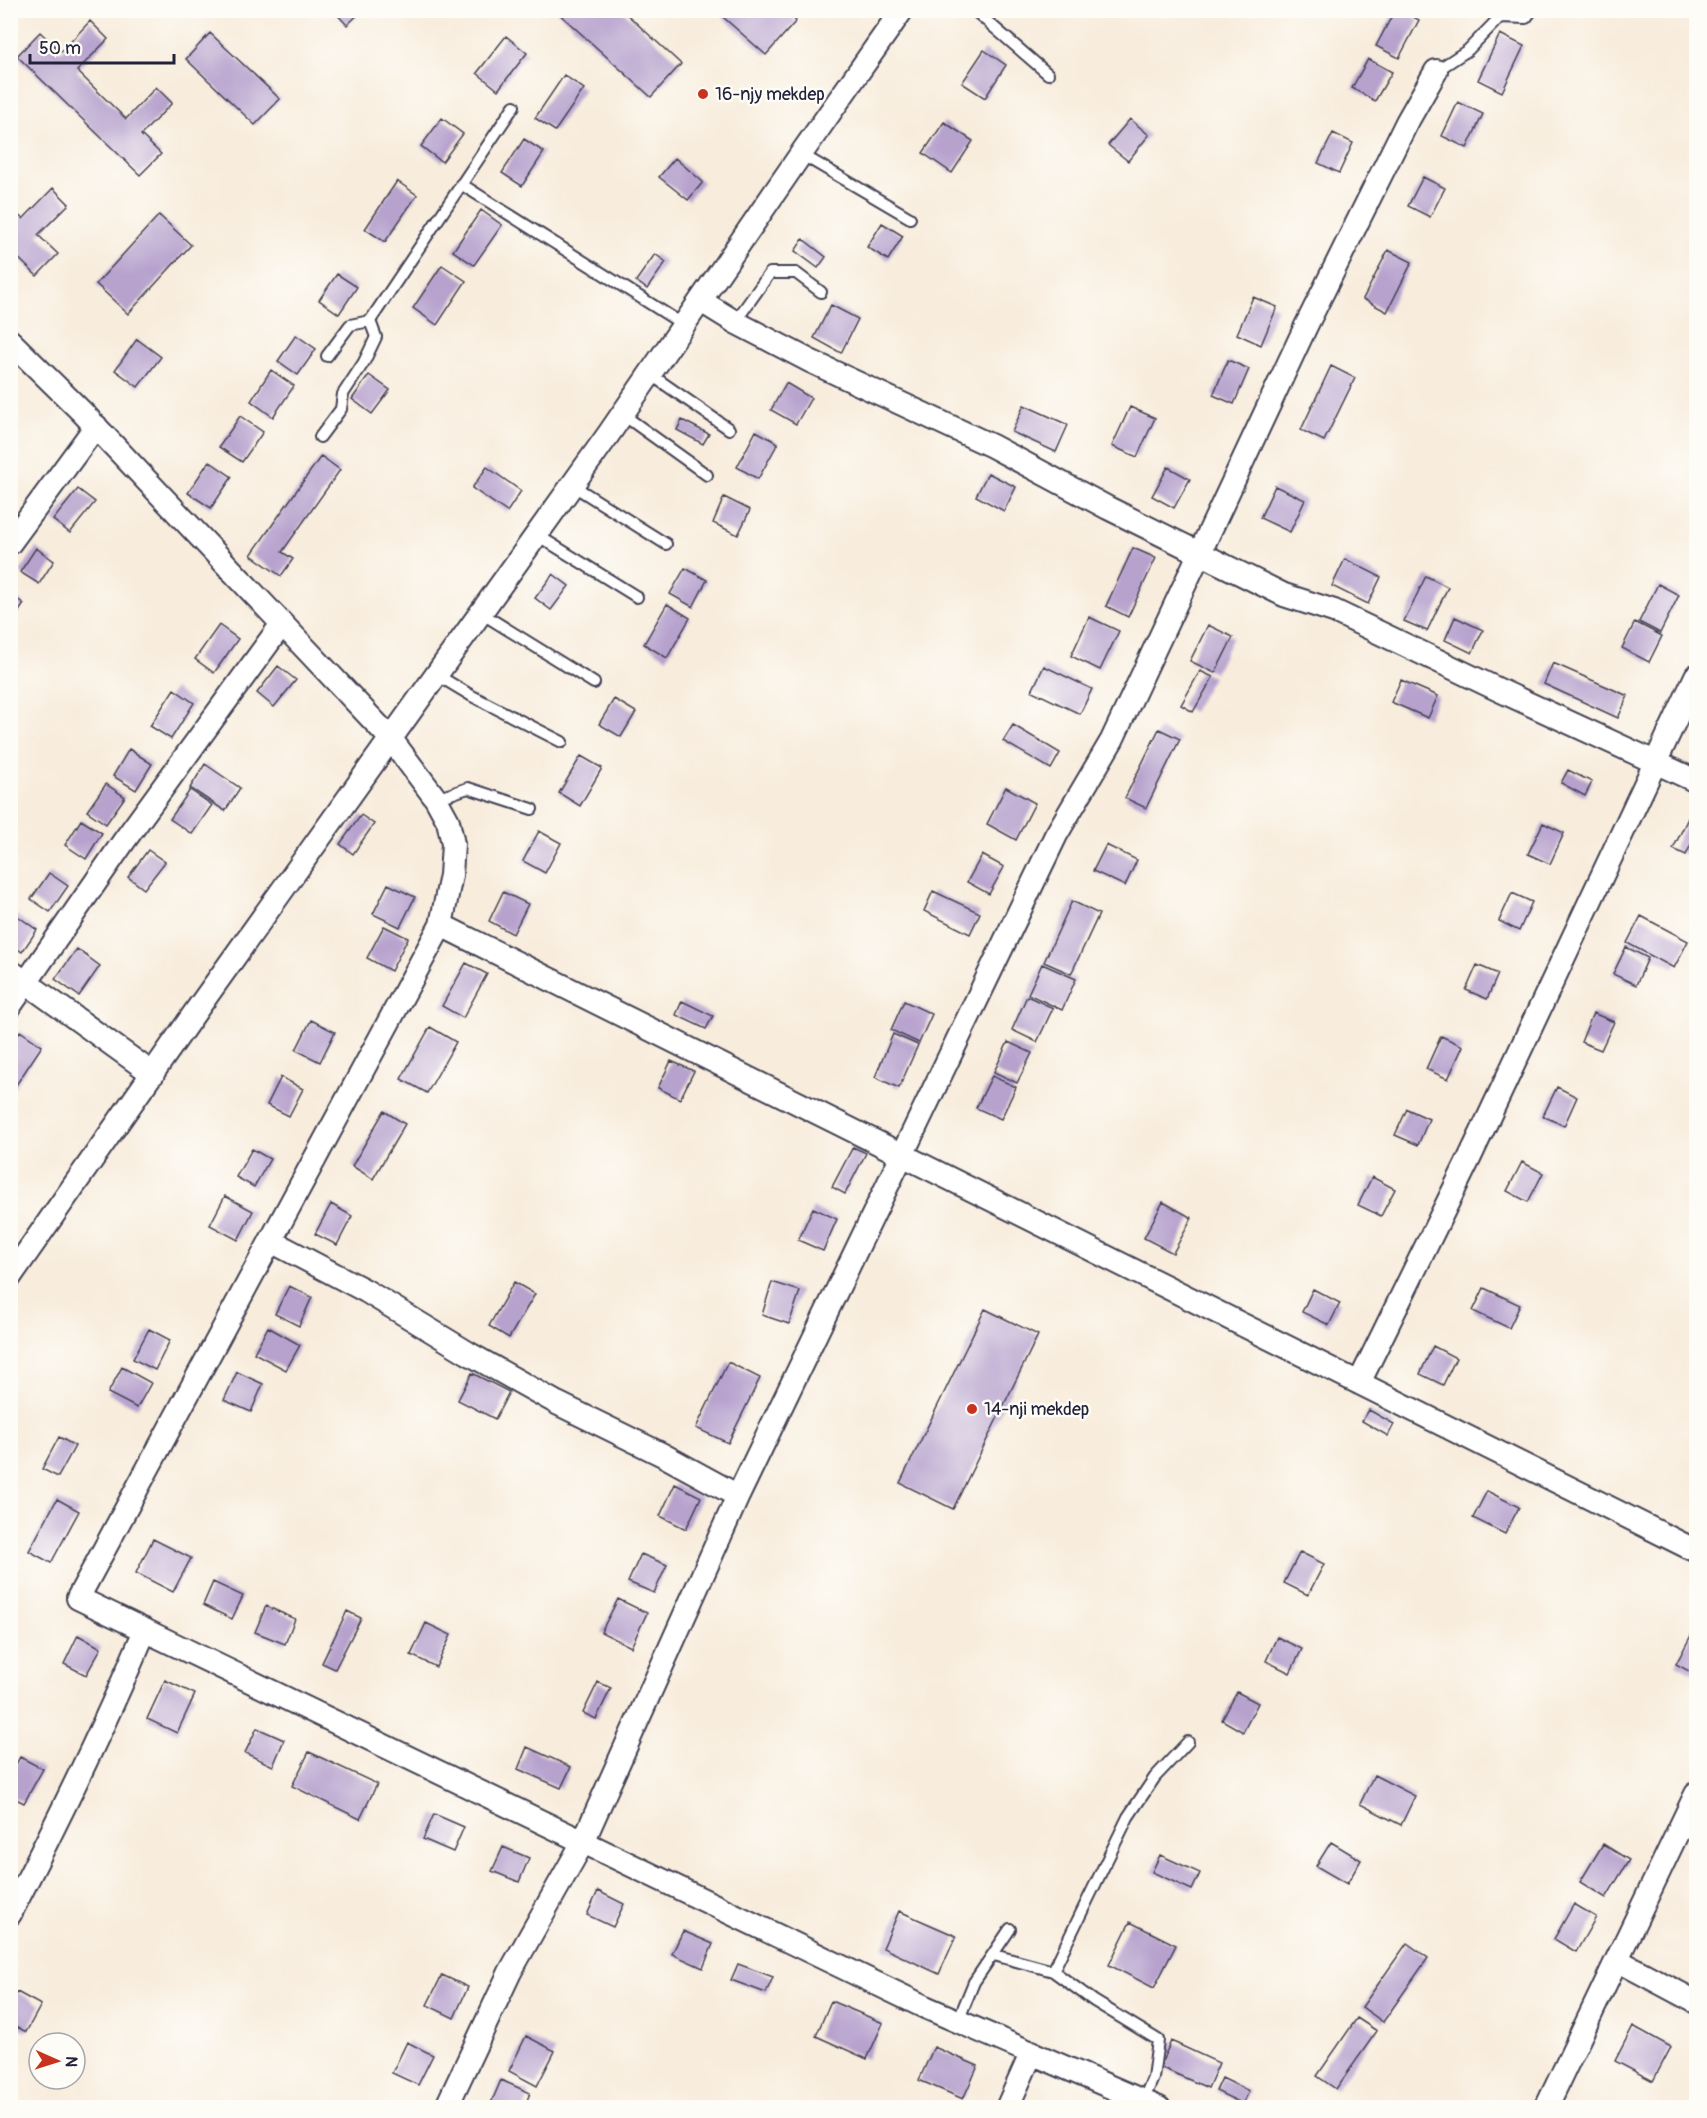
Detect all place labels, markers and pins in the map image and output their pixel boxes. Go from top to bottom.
place label: 16-njy mekdep [715,83,825,106]
marker: 16-njy mekdep [696,87,710,101]
place label: 14-nji mekdep [984,1398,1089,1421]
marker: 14-nji mekdep [965,1402,979,1416]

